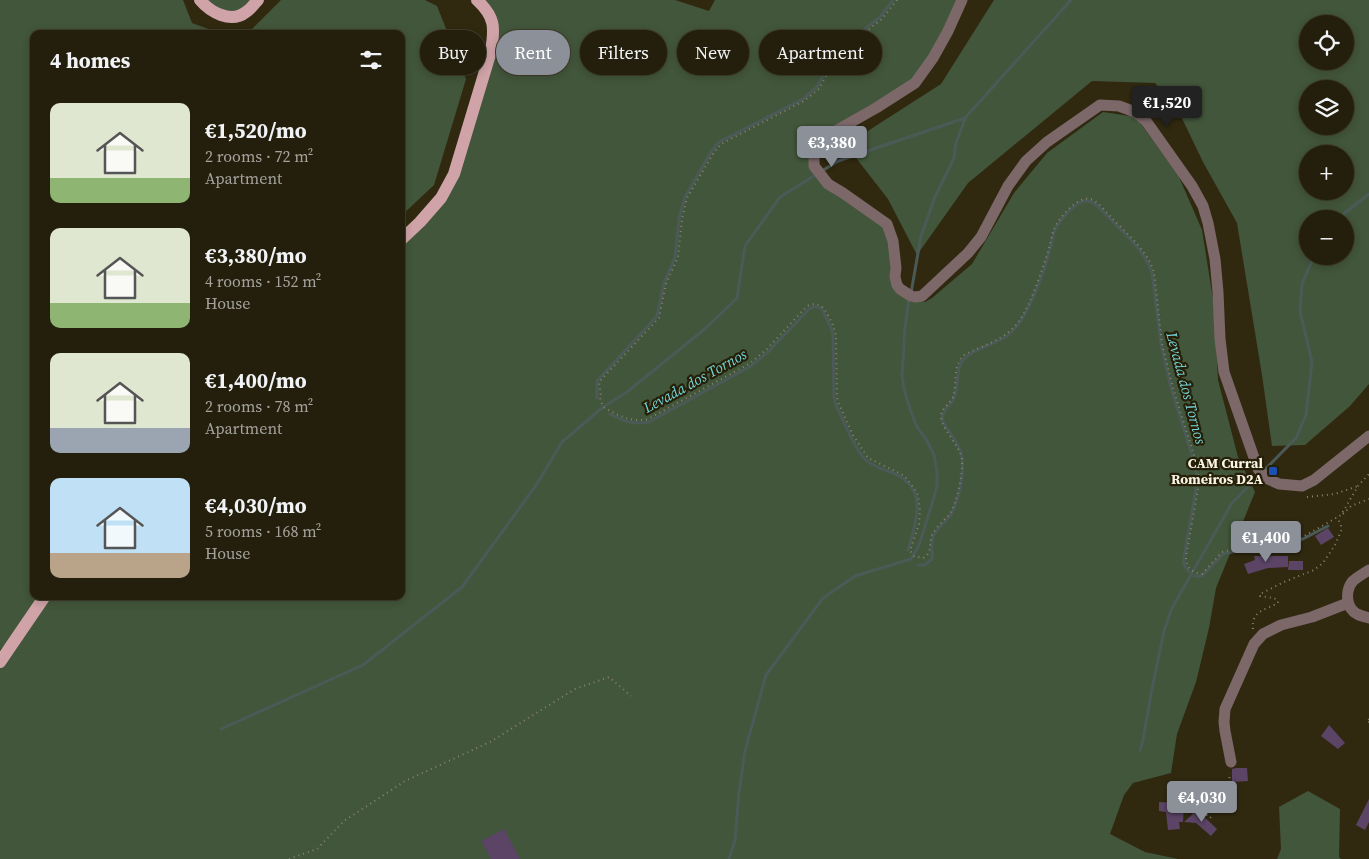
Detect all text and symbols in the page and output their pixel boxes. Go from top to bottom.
map controls [1299,15,1354,265]
button: locate [1299,15,1354,70]
chip: Buy [420,30,486,75]
chip: Rent [496,30,570,75]
chip: Filters [580,30,667,75]
chip: New [677,30,749,75]
chip: Apartment [759,30,882,75]
text: 4 homes [50,46,130,75]
icon: filters [357,46,385,74]
button: layers [1299,80,1354,135]
pin: €1,520 [1126,86,1208,128]
text: €1,520 [1143,91,1191,113]
text: €1,520/mo [205,116,307,145]
icon: home [90,123,150,183]
pin: €3,380 [791,126,873,168]
text: €3,380 [808,131,856,153]
text: 2 rooms · 72 m² [205,145,313,167]
button: + [1299,145,1354,200]
text: Apartment [205,167,282,189]
button: − [1299,210,1354,265]
text: €3,380/mo [205,241,307,270]
icon: home [90,248,150,308]
text: 4 rooms · 152 m² [205,270,321,292]
text: House [205,292,250,314]
water label: Levada dos Tornos [1161,329,1212,447]
water label: Levada dos Tornos [638,343,751,418]
text: €1,400/mo [205,366,307,395]
icon: home [90,373,150,433]
text: 2 rooms · 78 m² [205,395,313,417]
text: Apartment [205,417,282,439]
place label: CAM Curral Romeiros D2A [1171,453,1264,489]
marker: CAM Curral Romeiros D2A [1267,465,1279,477]
text: €4,030/mo [205,491,307,520]
icon: home [90,498,150,558]
text: 5 rooms · 168 m² [205,520,321,542]
pin: €1,400 [1225,520,1307,563]
text: €1,400 [1242,526,1290,548]
text: House [205,542,250,564]
pin: €4,030 [1161,780,1243,823]
text: €4,030 [1178,786,1226,808]

